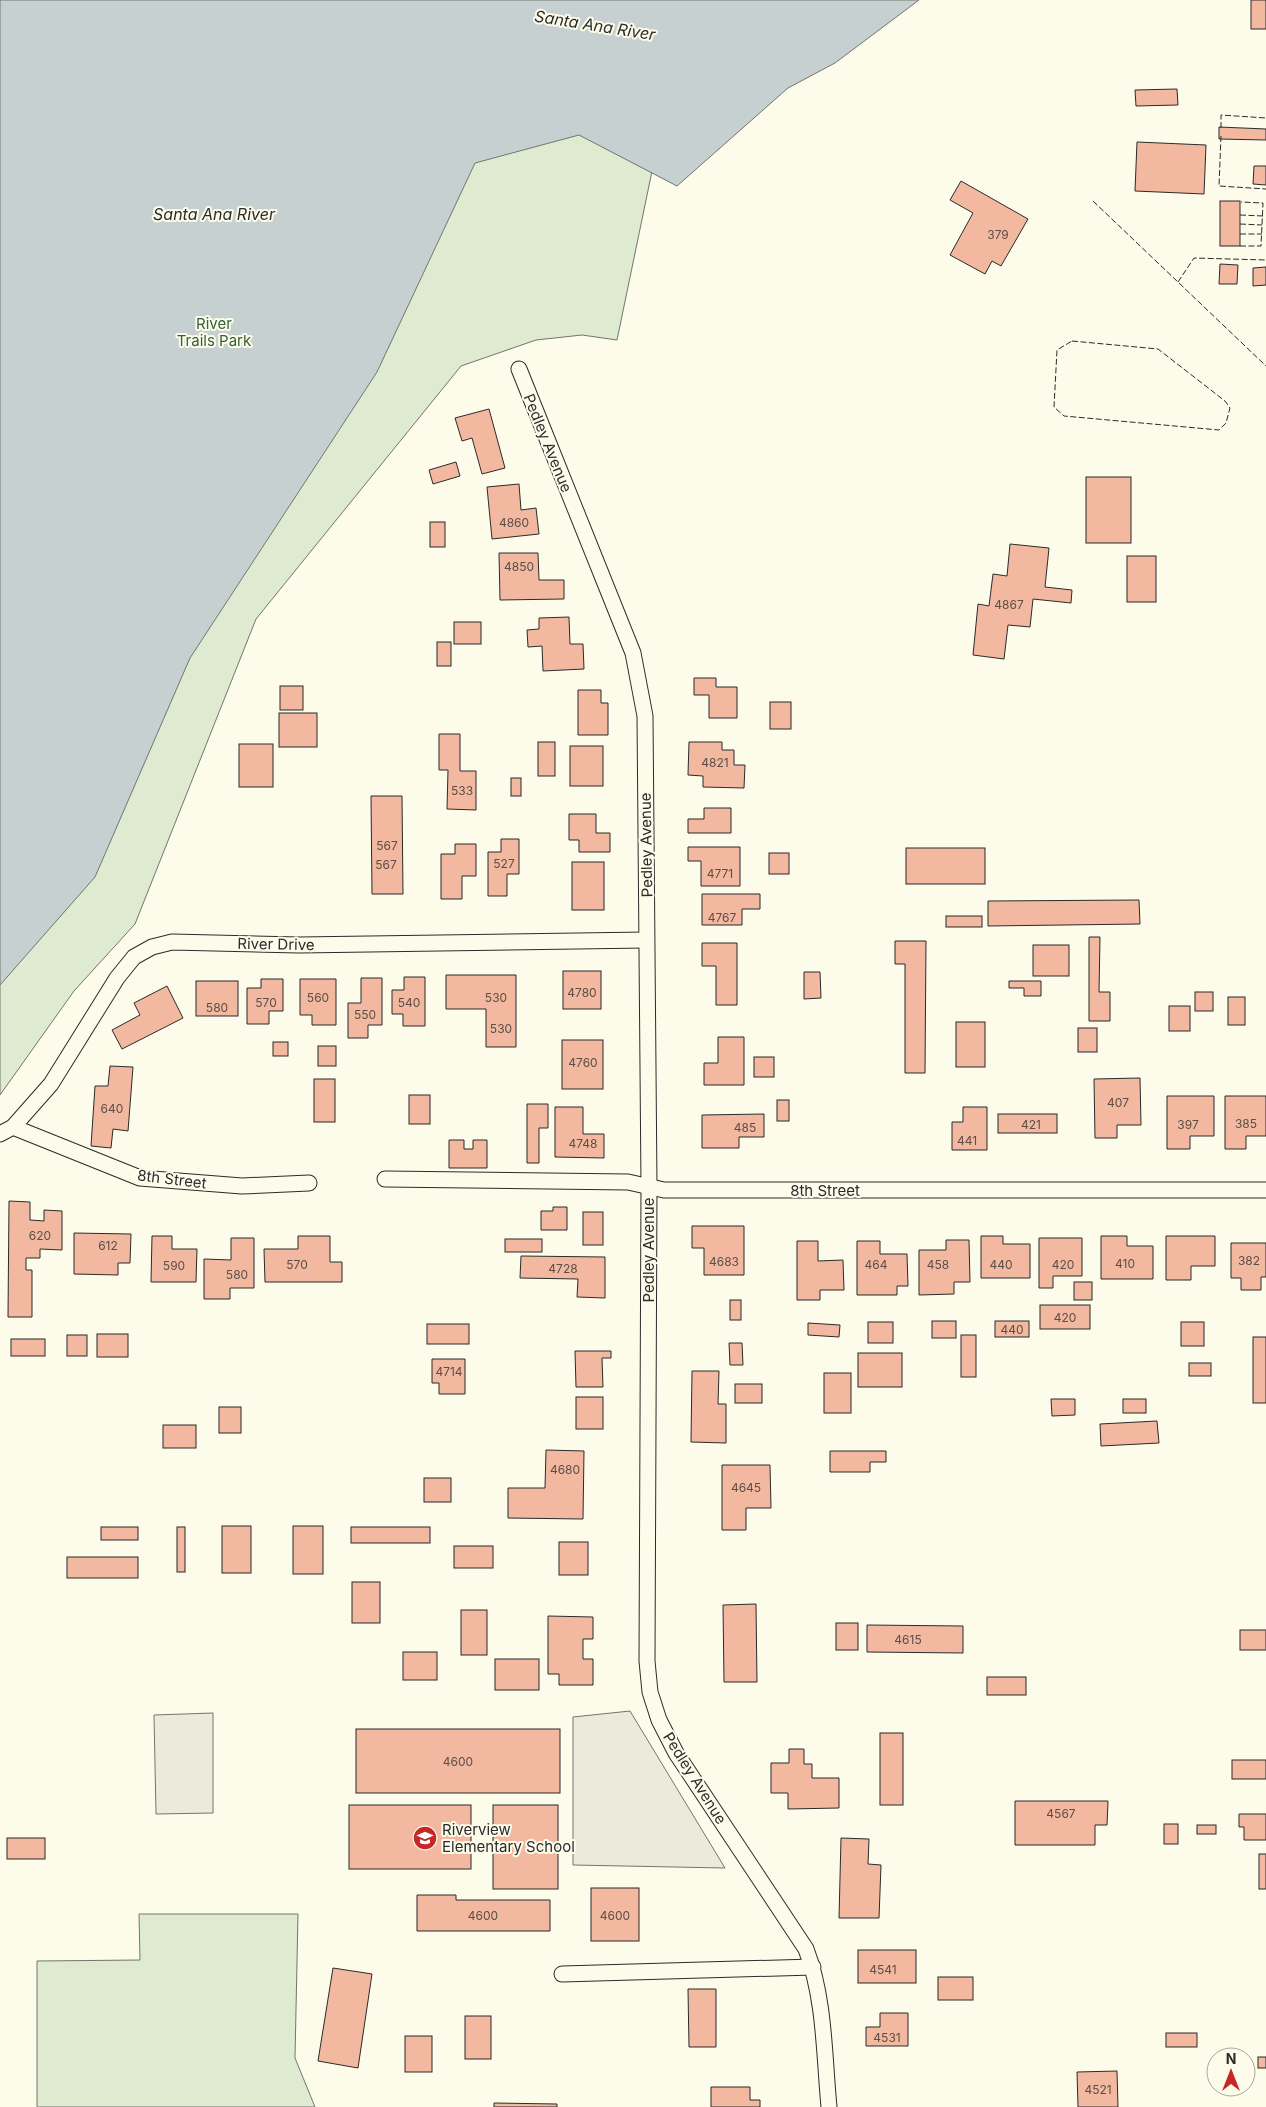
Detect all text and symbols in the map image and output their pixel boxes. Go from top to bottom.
water label: Santa Ana River [533,6,658,45]
water label: Santa Ana River [153,204,276,224]
house number: 379 [987,227,1009,242]
park label: River Trails Park [177,314,252,350]
street label: Pedley Avenue [520,391,576,495]
house number: 4860 [499,515,529,530]
house number: 4850 [504,559,534,574]
house number: 4867 [994,597,1024,612]
house number: 4821 [701,755,729,770]
house number: 533 [451,783,473,798]
street label: Pedley Avenue [636,792,656,898]
house number: 567 [376,838,398,853]
house number: 527 [493,856,515,871]
house number: 567 [375,857,397,872]
house number: 4771 [707,866,733,881]
house number: 4767 [708,910,737,925]
street label: River Drive [237,934,315,954]
house number: 4780 [567,985,597,1000]
house number: 560 [307,990,329,1005]
house number: 530 [485,990,507,1005]
house number: 570 [255,995,277,1010]
house number: 540 [398,995,420,1010]
house number: 580 [206,1000,228,1015]
house number: 550 [354,1007,376,1022]
house number: 530 [490,1021,512,1036]
house number: 4760 [568,1055,598,1070]
house number: 407 [1107,1095,1129,1110]
house number: 640 [101,1101,123,1116]
house number: 385 [1235,1116,1257,1131]
house number: 421 [1021,1117,1041,1132]
house number: 397 [1177,1117,1199,1132]
house number: 485 [734,1120,756,1135]
house number: 441 [957,1133,977,1148]
house number: 4748 [568,1136,598,1151]
street label: 8th Street [136,1165,208,1193]
street label: 8th Street [790,1181,860,1200]
street label: Pedley Avenue [639,1198,658,1302]
house number: 620 [29,1228,51,1243]
house number: 612 [98,1238,118,1253]
house number: 382 [1238,1253,1260,1268]
house number: 4683 [709,1254,739,1269]
house number: 410 [1115,1256,1135,1271]
house number: 570 [286,1257,308,1272]
house number: 464 [865,1257,888,1272]
house number: 458 [927,1257,949,1272]
house number: 440 [989,1257,1013,1272]
house number: 420 [1052,1257,1074,1272]
house number: 590 [163,1258,185,1273]
house number: 4728 [548,1261,578,1276]
house number: 580 [226,1267,248,1282]
house number: 420 [1054,1310,1076,1325]
house number: 440 [1000,1322,1024,1337]
house number: 4714 [435,1364,463,1379]
house number: 4680 [550,1462,580,1477]
house number: 4645 [731,1480,761,1495]
house number: 4615 [894,1632,922,1647]
street label: Pedley Avenue [659,1729,731,1827]
house number: 4600 [443,1754,473,1769]
house number: 4567 [1046,1806,1076,1821]
place label: Riverview Elementary School [442,1820,575,1856]
school or university icon: Riverview Elementary School [412,1825,438,1851]
house number: 4600 [468,1908,498,1923]
house number: 4600 [600,1908,630,1923]
house number: 4541 [869,1962,897,1977]
house number: 4531 [873,2030,901,2045]
north arrow [1206,2047,1256,2097]
text: N [1226,2050,1236,2067]
house number: 4521 [1084,2082,1112,2097]

